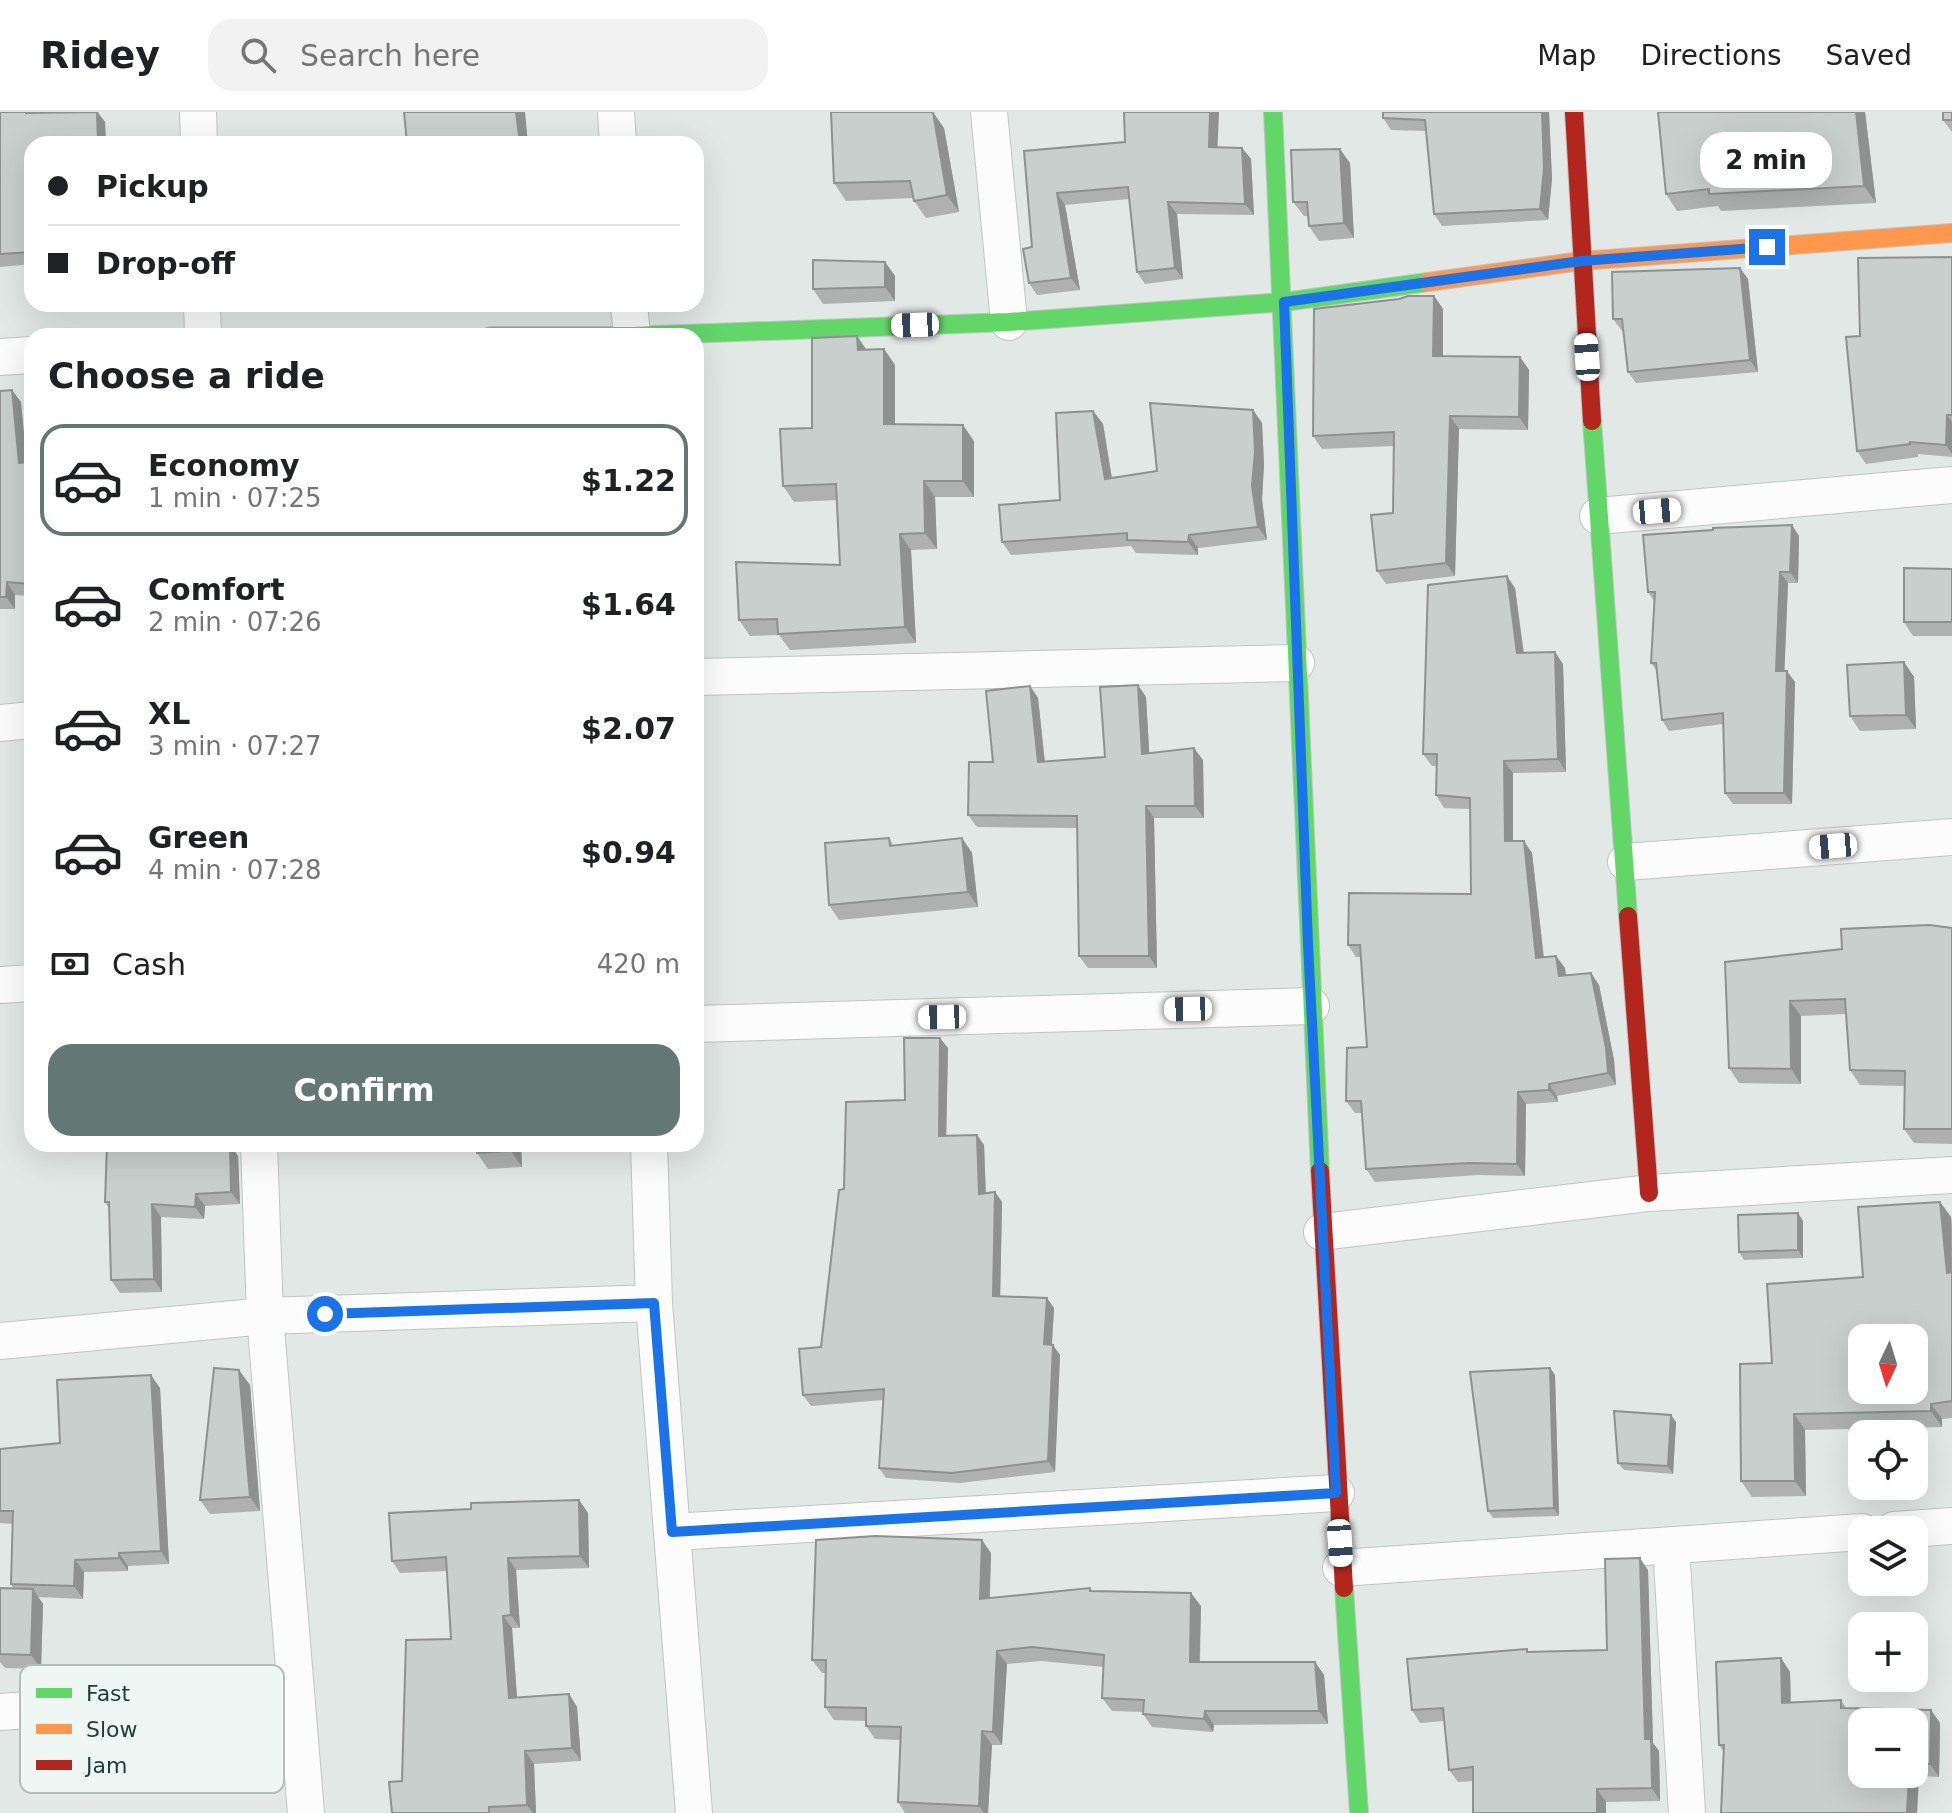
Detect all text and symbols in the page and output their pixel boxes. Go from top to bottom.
search box [208,19,768,91]
text: Ridey [40,33,160,77]
icon: search [236,33,280,77]
text: Search here [300,38,480,73]
text: Map [1537,39,1596,72]
text: Directions [1640,39,1781,72]
text: Saved [1825,39,1912,72]
callout: 2 min [1701,131,1833,187]
text: 2 min [1725,145,1807,175]
text: Pickup [96,169,209,204]
route end [1749,229,1785,265]
text: Drop-off [96,246,235,281]
car [891,312,939,338]
car [1573,332,1601,382]
text: Choose a ride [48,355,325,396]
icon: car [52,444,124,516]
text: Economy [148,448,300,483]
text: $1.22 [581,463,676,498]
text: 1 min · 07:25 [148,483,322,513]
car [1632,497,1682,525]
icon: car [52,568,124,640]
text: Comfort [148,572,285,607]
text: $1.64 [581,587,676,622]
text: 2 min · 07:26 [148,607,322,637]
icon: car [52,692,124,764]
text: XL [148,696,190,731]
text: $2.07 [581,711,676,746]
text: 3 min · 07:27 [148,731,322,761]
icon: car [52,816,124,888]
text: Green [148,820,249,855]
car [1808,832,1858,860]
text: $0.94 [581,835,676,870]
text: 4 min · 07:28 [148,855,322,885]
icon: cash [48,942,92,986]
text: Cash [112,947,186,982]
text: 420 m [597,949,680,979]
car [1164,997,1212,1021]
car [918,1005,966,1029]
button: Confirm [48,1044,680,1136]
route start [307,1296,343,1332]
north arrow [1848,1324,1928,1404]
map controls [1848,1324,1928,1788]
button: locate [1848,1420,1928,1500]
button: layers [1848,1516,1928,1596]
car [1326,1518,1354,1568]
button: + [1848,1612,1928,1692]
legend [20,1665,284,1793]
text: Fast [86,1681,131,1706]
button: − [1848,1708,1928,1788]
text: Slow [86,1717,138,1742]
text: Jam [84,1753,127,1778]

